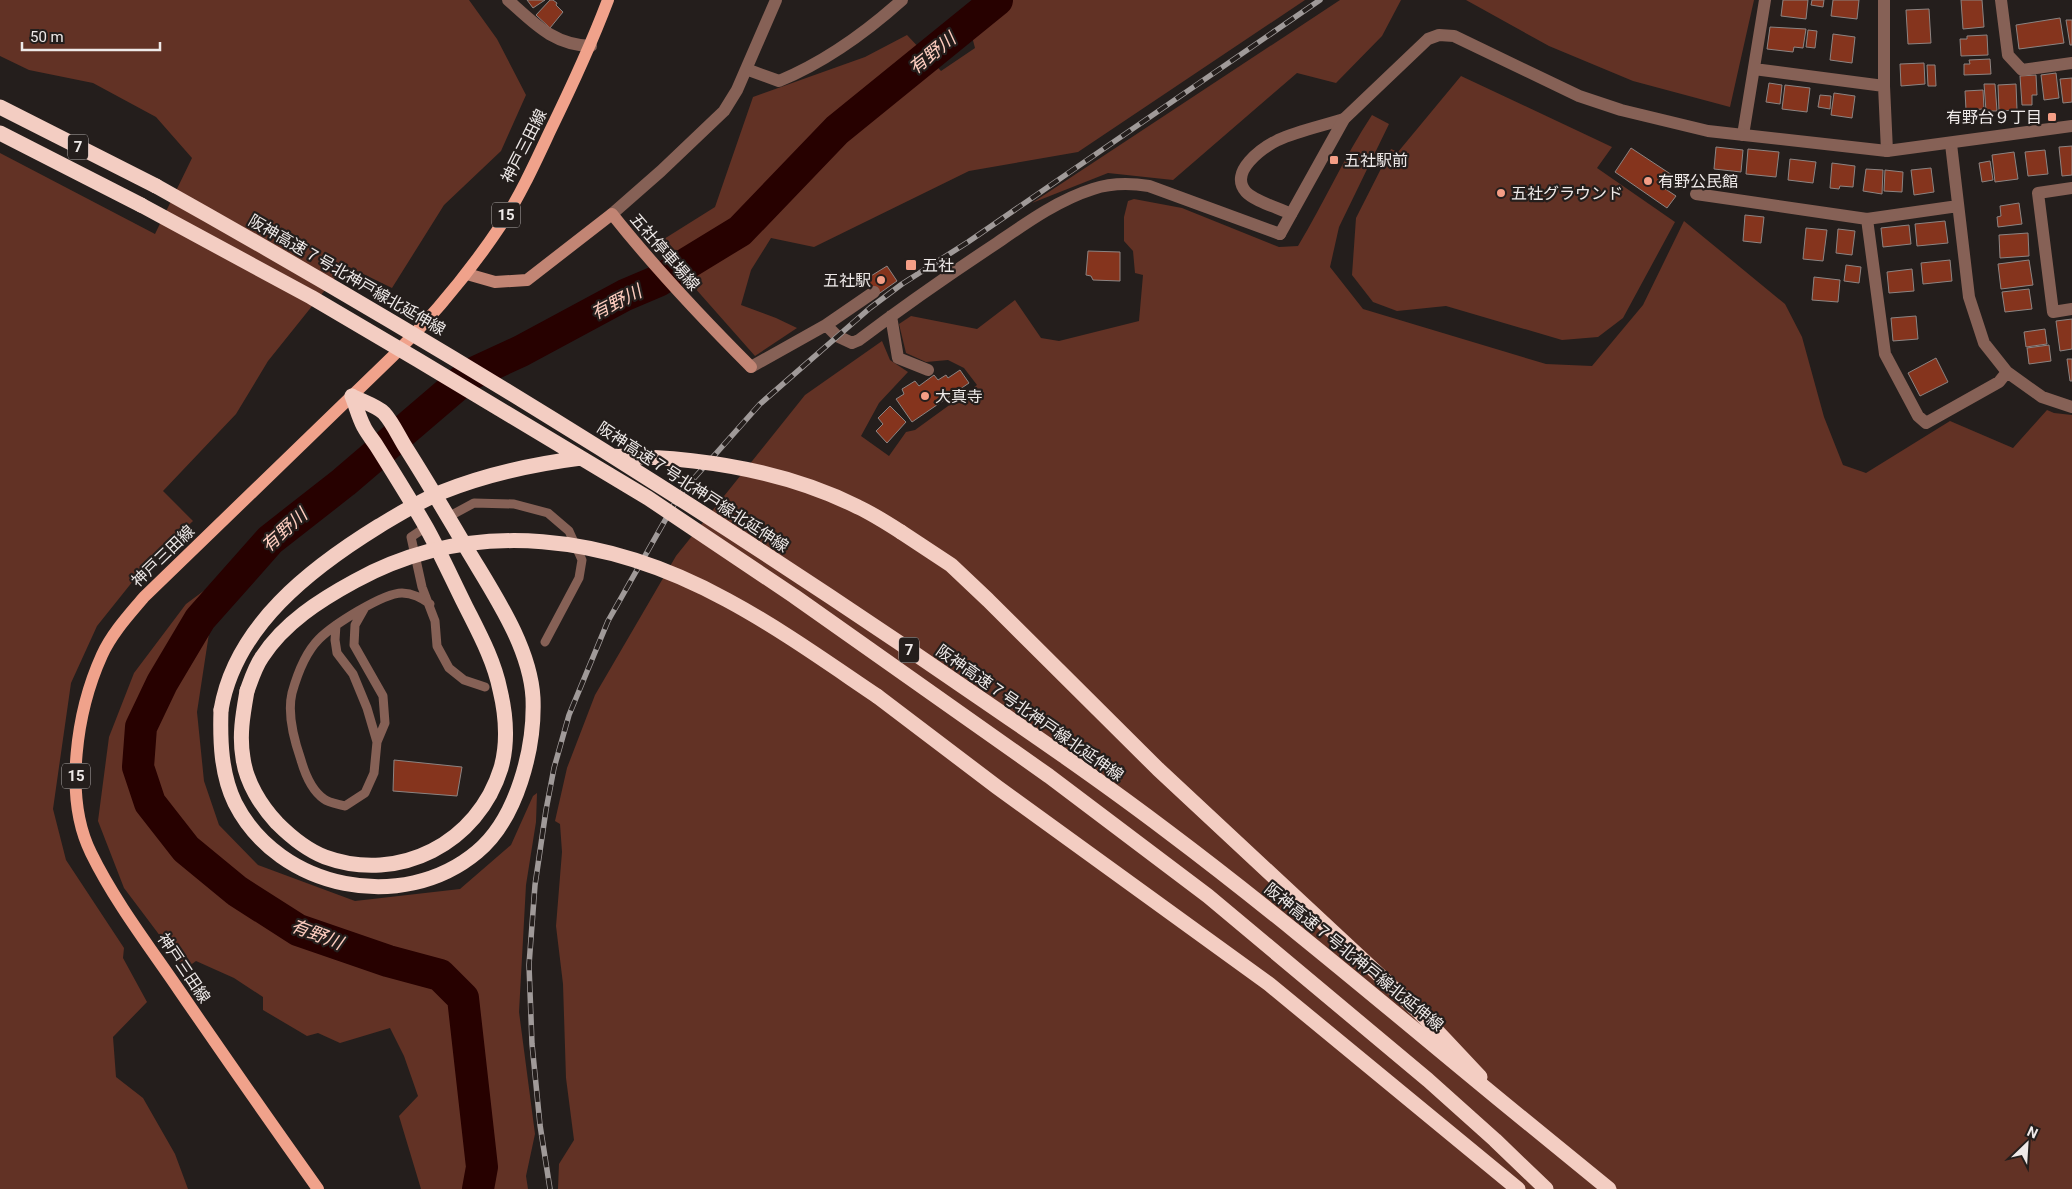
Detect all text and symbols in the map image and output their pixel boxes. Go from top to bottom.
scale bar [22,20,160,52]
water label: 有野川 [904,27,961,78]
text: 50 m [30,28,64,46]
street label: 神戸三田線 [497,106,551,186]
place label: 有野台９丁目 [1946,108,2042,127]
marker: 有野台９丁目 [2046,111,2058,123]
road number: 7 [68,134,88,160]
place label: 五社駅前 [1344,151,1408,170]
marker: 五社駅前 [1328,154,1340,166]
place label: 有野公民館 [1658,172,1738,191]
marker: 有野公民館 [1642,175,1654,187]
place label: 五社グラウンド [1511,184,1623,203]
marker: 五社グラウンド [1495,187,1507,199]
road number: 15 [492,202,520,228]
street label: 五社停車場線 [626,210,704,294]
street label: 阪神高速７号北神戸線北延伸線 [245,211,449,339]
place label: 五社 [922,256,954,275]
marker: 五社 [904,258,918,272]
place label: 五社駅 [823,271,871,290]
marker: 五社駅 [875,274,887,286]
water label: 有野川 [587,279,647,324]
place label: 大真寺 [935,387,983,406]
marker: 大真寺 [919,390,931,402]
street label: 阪神高速７号北神戸線北延伸線 [594,418,792,556]
water label: 有野川 [257,503,313,556]
street label: 神戸三田線 [128,521,198,591]
road number: 7 [899,638,919,662]
street label: 阪神高速７号北神戸線北延伸線 [933,641,1127,785]
road number: 15 [62,764,90,788]
street label: 阪神高速７号北神戸線北延伸線 [1261,879,1447,1035]
water label: 有野川 [288,915,348,954]
street label: 神戸三田線 [154,930,214,1006]
north arrow [2002,1119,2052,1169]
text: N [2025,1123,2040,1142]

